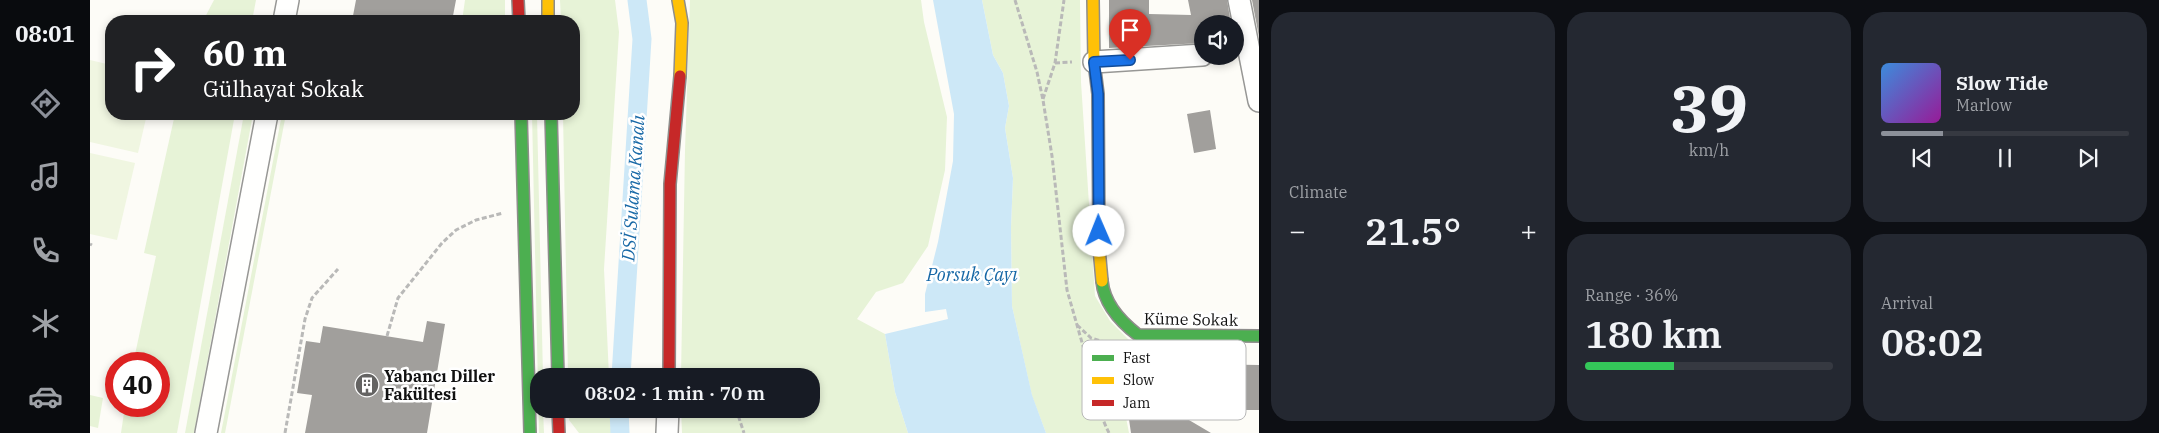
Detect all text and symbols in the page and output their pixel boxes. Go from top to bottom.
pin [1109,9,1151,60]
map controls [1194,15,1244,65]
button: sound [1194,15,1244,65]
icon: arrive [1116,16,1144,44]
text: 08:01 [15,19,75,48]
text: 60 m [203,30,287,76]
icon: right [120,35,185,100]
text: 39 [1670,65,1748,150]
text: Slow Tide [1956,71,2048,95]
text: Gülhayat Sokak [203,74,364,103]
icon: directions [28,86,63,121]
text: Marlow [1956,95,2012,115]
water label: DSİ Sulama Kanalı [616,114,650,263]
text: km/h [1689,140,1729,160]
icon: previous [1908,144,1936,172]
icon: pause [1991,144,2019,172]
icon: next [2074,144,2102,172]
icon: music [28,159,63,194]
text: Climate [1289,182,1347,202]
position arrow [1072,204,1124,256]
text: 21.5° [1365,206,1461,255]
text: − [1289,212,1306,249]
text: + [1520,212,1537,249]
icon: phone [28,233,63,268]
water label: Porsuk Çayı [925,263,1018,286]
text: Range · 36% [1585,285,1678,305]
text: Arrival [1881,293,1933,313]
icon: climate [28,306,63,341]
street label: Küme Sokak [1144,308,1239,330]
text: 180 km [1585,309,1722,358]
text: 08:02 [1881,317,1984,366]
legend [1082,340,1246,420]
text: Fast [1123,349,1151,367]
speed limit sign: 40 [105,352,170,417]
place label: Yabancı Diller Fakültesi [384,366,495,404]
text: Slow [1123,371,1154,389]
building icon: Yabancı Diller Fakültesi [354,372,380,398]
icon: car [28,379,63,414]
text: 08:02 · 1 min · 70 m [585,381,765,405]
text: Jam [1123,394,1150,412]

